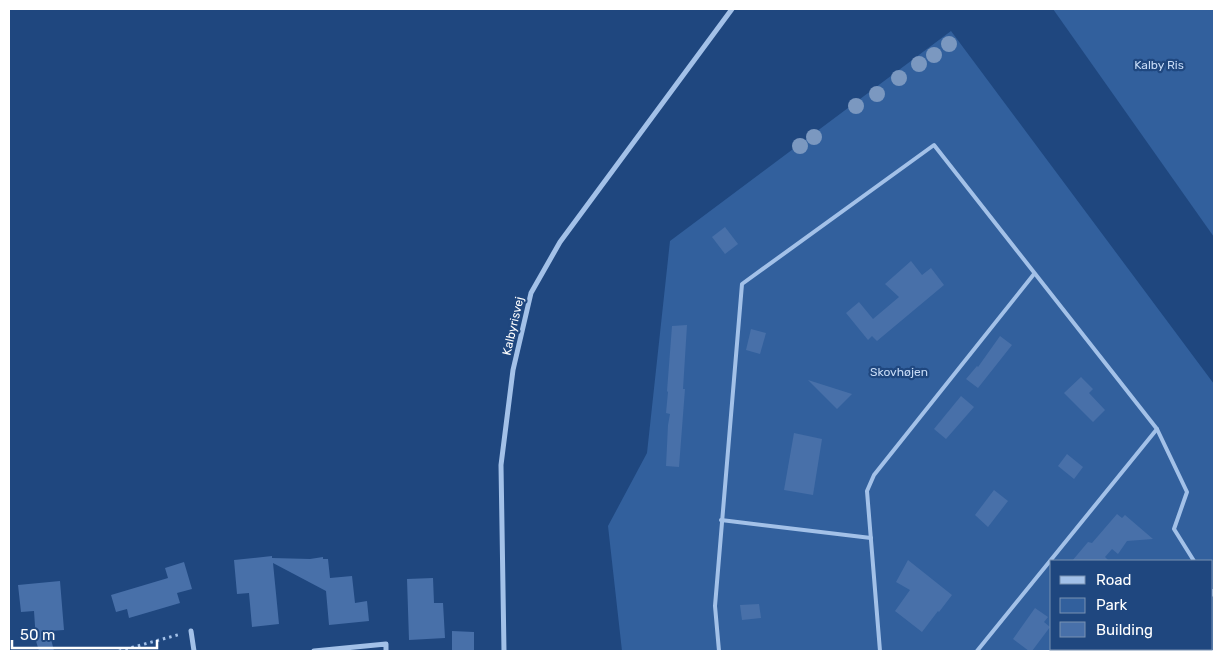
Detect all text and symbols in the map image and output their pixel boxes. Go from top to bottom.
park label: Kalby Ris [1134,58,1184,72]
street label: Kalbyrisvej [499,295,527,357]
park label: Skovhøjen [870,365,928,379]
legend [1050,560,1213,650]
text: Road [1096,571,1132,589]
text: Park [1096,596,1127,614]
scale bar [12,618,158,650]
text: Building [1096,621,1153,639]
text: 50 m [20,626,55,644]

